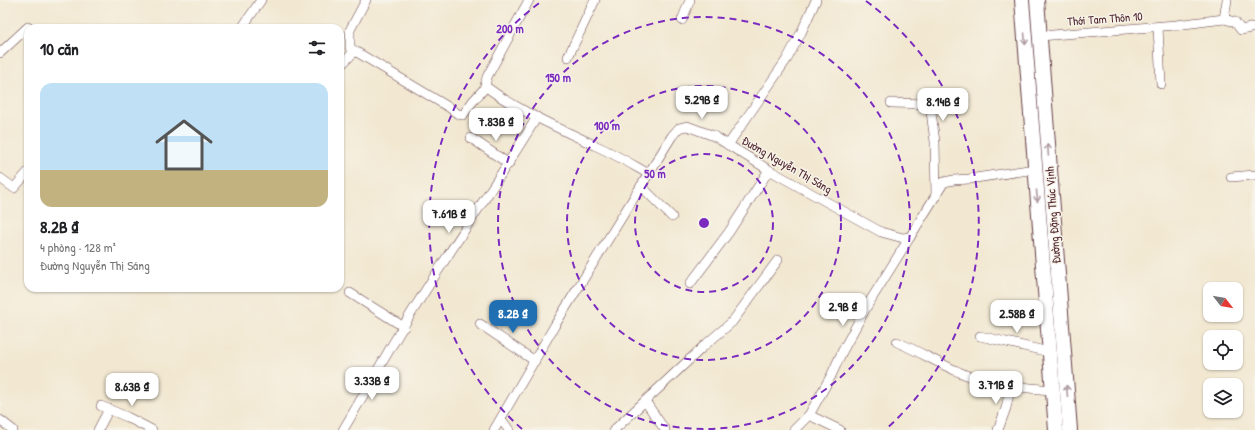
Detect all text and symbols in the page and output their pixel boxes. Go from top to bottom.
street label: Thới Tam Thôn 10 [1067,7,1143,30]
text: 200 m [496,20,524,37]
one-way arrow [1022,32,1029,45]
text: 10 căn [40,37,79,60]
icon: filters [306,37,328,59]
text: 150 m [545,69,571,86]
pin: 5.29B ₫ [665,86,739,120]
pin: 8.14B ₫ [906,88,980,122]
text: 5.29B ₫ [685,90,719,108]
text: 8.14B ₫ [926,92,960,110]
pin: 7.83B ₫ [459,108,533,142]
icon: home [148,109,220,181]
text: 7.83B ₫ [478,112,514,130]
text: 100 m [594,117,620,134]
street label: Đường Nguyễn Thị Sáng [739,132,835,197]
one-way arrow [1045,144,1052,157]
text: 50 m [644,165,666,182]
street label: Đường Đặng Thúc Vịnh [1041,166,1064,264]
one-way arrow [1033,189,1041,202]
pin: 7.61B ₫ [412,200,486,234]
text: 7.61B ₫ [432,204,466,222]
text: 8.2B ₫ [40,215,79,238]
centre of rings [697,216,711,230]
text: 4 phòng · 128 m² [40,238,116,256]
text: Đường Nguyễn Thị Sáng [40,256,150,274]
north arrow [1203,282,1243,322]
map controls [1203,282,1243,418]
pin: 2.9B ₫ [810,293,876,327]
text: 2.9B ₫ [829,297,857,315]
pin: 8.2B ₫ [480,300,546,334]
pin: 2.58B ₫ [980,300,1054,334]
text: 8.2B ₫ [498,304,528,322]
text: 2.58B ₫ [999,304,1035,322]
button: locate [1203,330,1243,370]
pin: 3.33B ₫ [335,367,409,401]
text: 3.33B ₫ [354,371,390,389]
pin: 3.71B ₫ [959,371,1033,405]
pin: 8.63B ₫ [95,373,169,407]
text: 3.71B ₫ [978,375,1014,393]
text: 8.63B ₫ [115,377,149,395]
button: layers [1203,378,1243,418]
one-way arrow [1064,385,1071,398]

